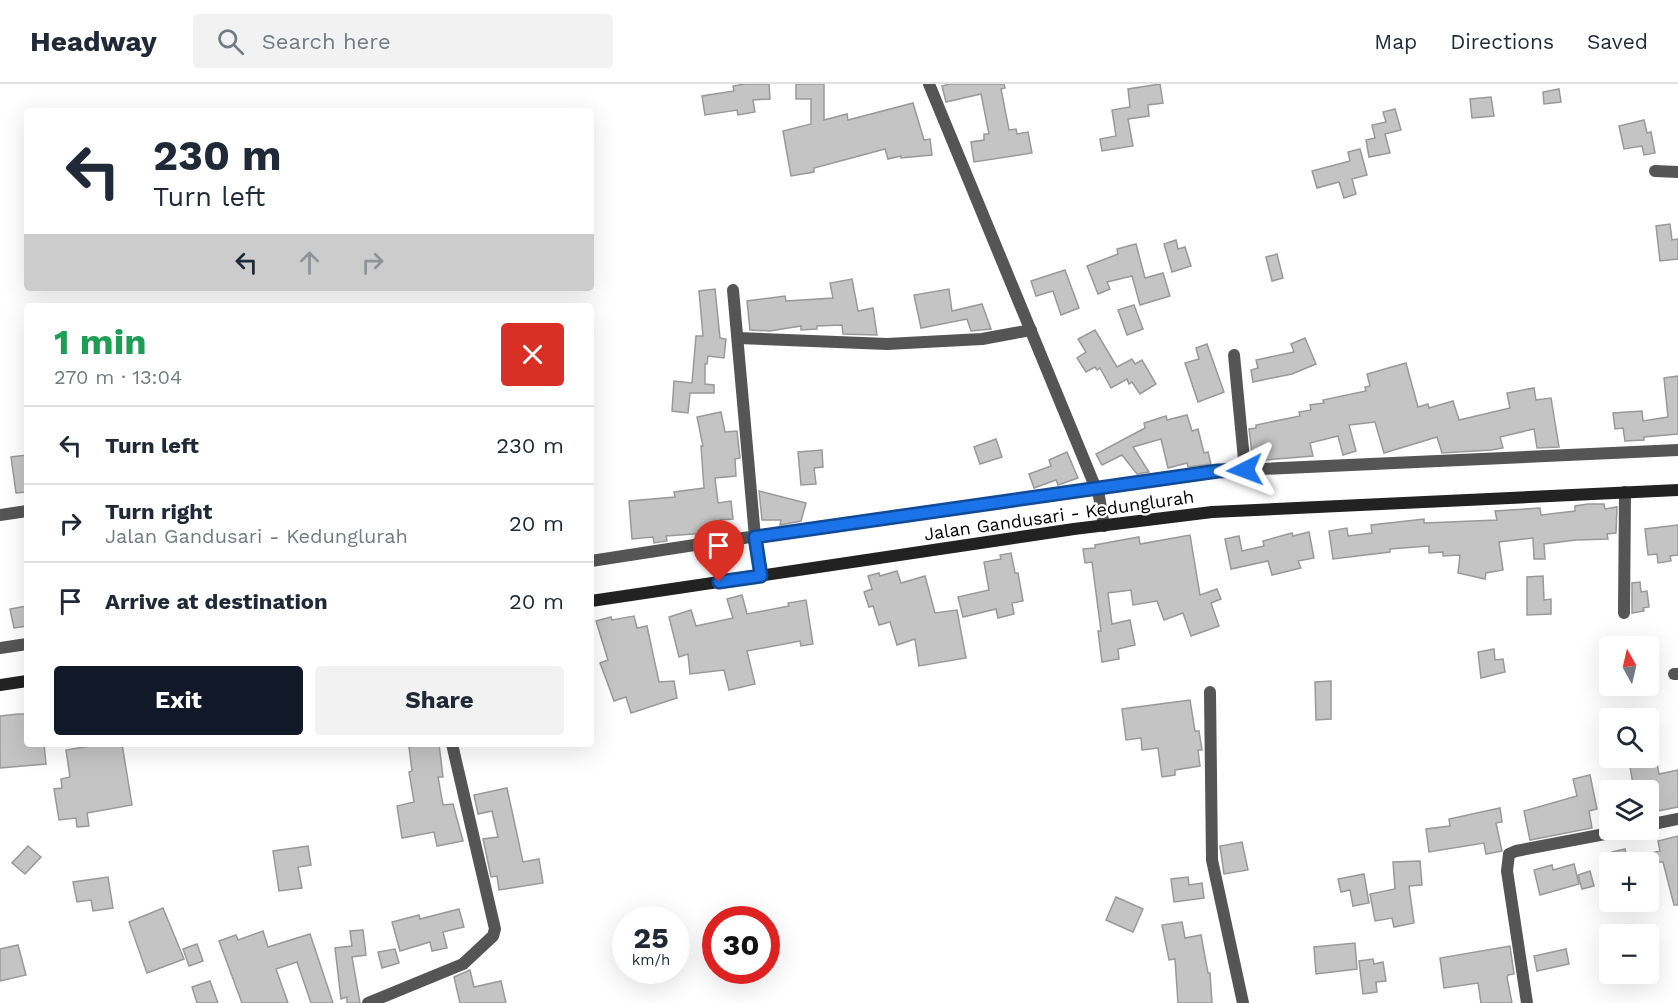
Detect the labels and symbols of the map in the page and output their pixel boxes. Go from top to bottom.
position arrow [1213,438,1277,502]
street label: Jalan Gandusari - Kedunglurah [923,486,1195,544]
pin [693,520,744,582]
north arrow [1599,636,1659,696]
speed limit sign: 30 [702,906,780,984]

